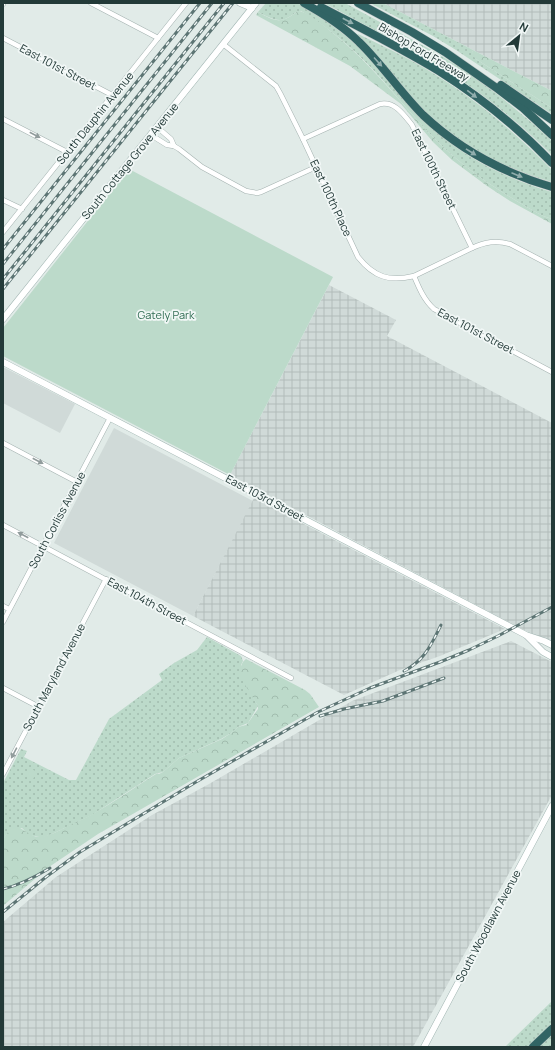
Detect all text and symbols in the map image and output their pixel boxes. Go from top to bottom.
north arrow [499,16,539,56]
one-way arrow [342,18,354,24]
text: N [517,18,531,35]
street label: Bishop Ford Freeway [376,19,472,85]
street label: East 101st Street [17,40,99,93]
one-way arrow [373,57,382,68]
street label: South Dauphin Avenue [53,68,137,167]
one-way arrow [467,90,478,98]
street label: South Cottage Grove Avenue [78,99,182,222]
street label: East 100th Street [408,126,460,212]
one-way arrow [29,132,41,139]
one-way arrow [465,148,477,155]
street label: East 100th Place [307,157,356,239]
one-way arrow [512,172,523,178]
street label: East 101st Street [435,304,517,357]
park label: Gately Park [138,307,195,322]
one-way arrow [32,458,43,465]
street label: South Corliss Avenue [25,468,89,571]
street label: East 103rd Street [223,471,307,525]
one-way arrow [17,532,29,538]
street label: East 104th Street [105,573,189,628]
street label: South Maryland Avenue [19,620,89,733]
one-way arrow [11,747,18,759]
street label: South Woodlawn Avenue [451,866,524,985]

